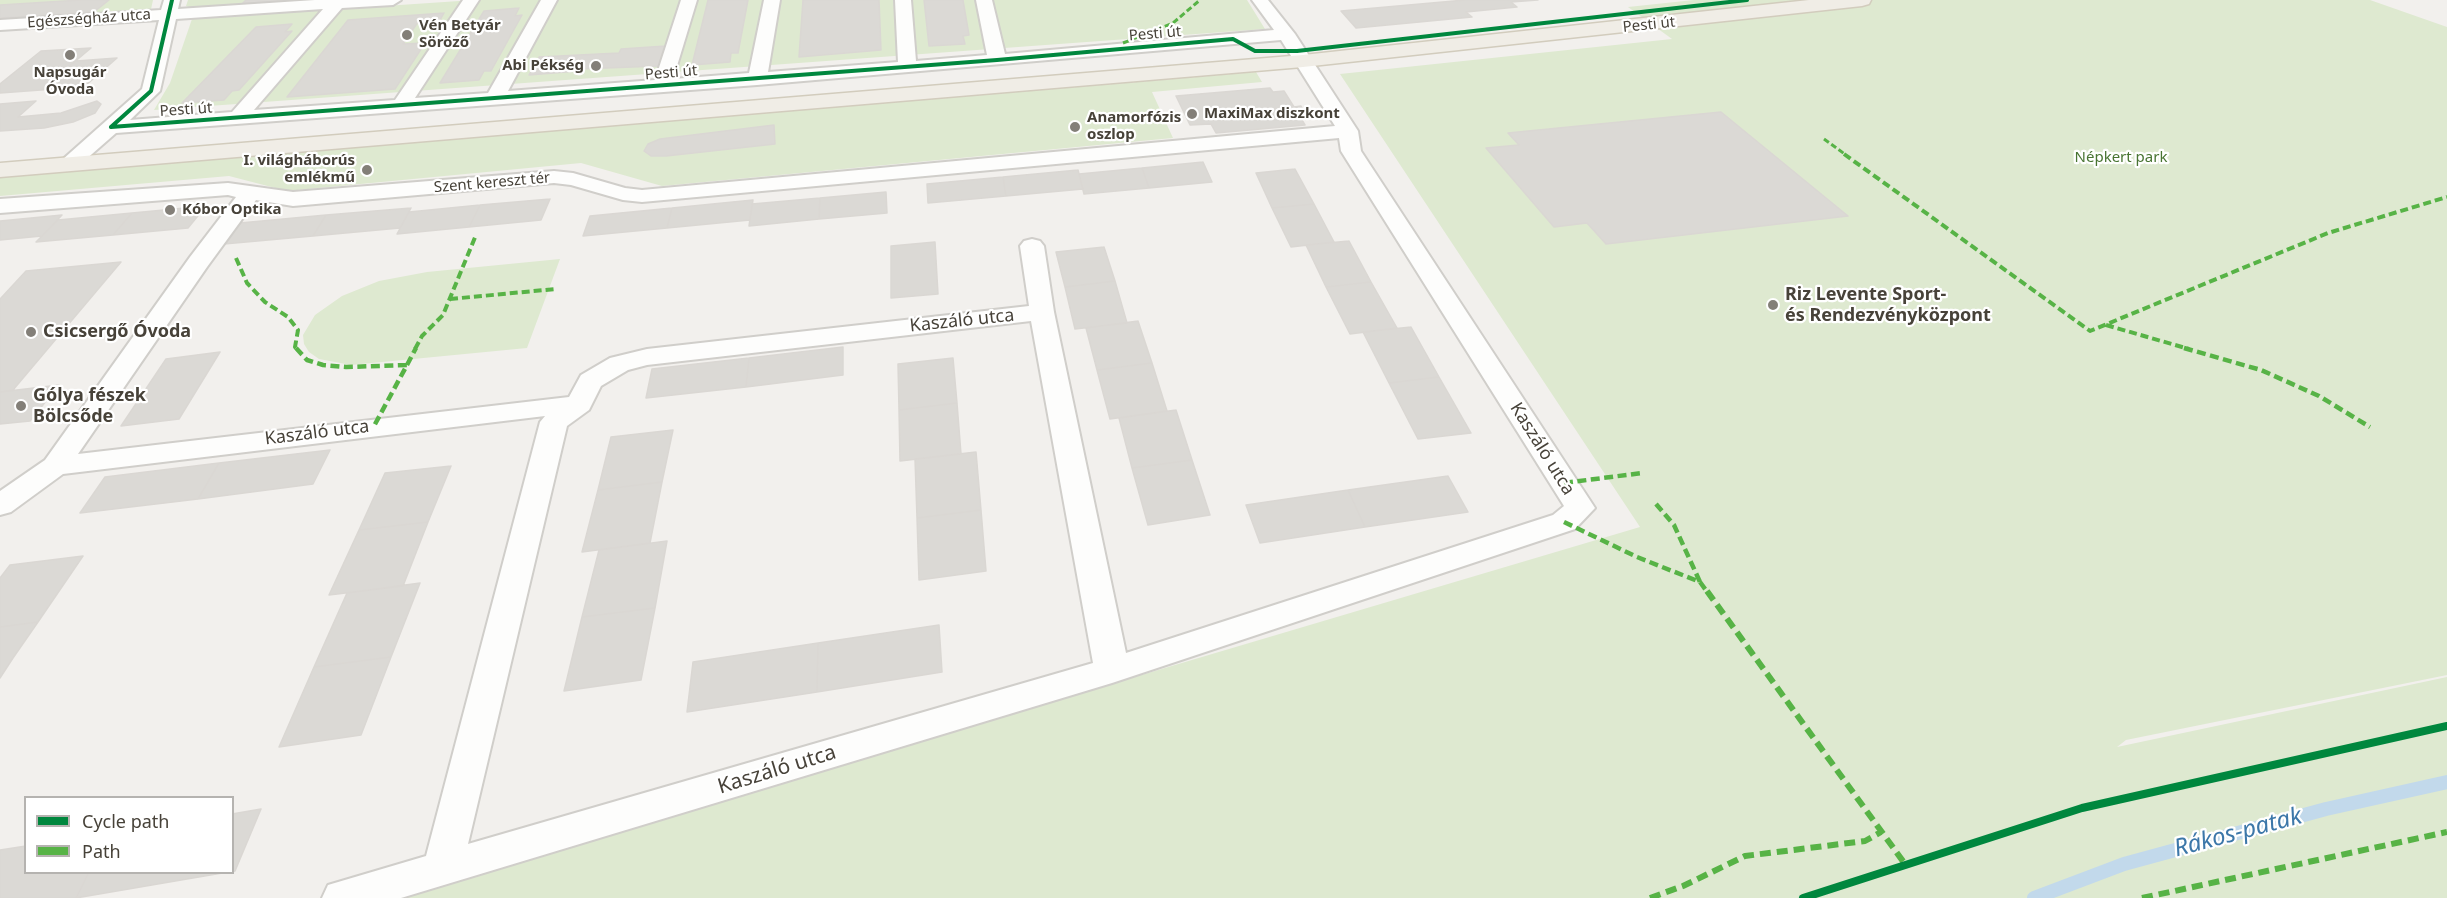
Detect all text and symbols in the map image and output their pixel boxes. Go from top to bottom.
street label: Egészségház utca [26,6,152,32]
street label: Pesti út [1622,13,1676,37]
place label: Vén Betyár Söröző [419,17,501,52]
street label: Pesti út [1128,23,1182,45]
marker: Vén Betyár Söröző [400,28,414,42]
marker: Napsugár Óvoda [63,48,77,62]
place label: Abi Pékség [502,57,584,75]
marker: Abi Pékség [589,59,603,73]
street label: Pesti út [644,62,698,84]
place label: Napsugár Óvoda [33,64,107,99]
street label: Pesti út [159,99,213,121]
place label: MaxiMax diszkont [1204,105,1340,123]
marker: MaxiMax diszkont [1185,107,1199,121]
place label: Anamorfózis oszlop [1087,109,1181,144]
marker: Anamorfózis oszlop [1068,120,1082,134]
park label: Népkert park [2075,149,2167,167]
place label: I. világháborús emlékmű [243,152,355,187]
marker: I. világháborús emlékmű [360,163,374,177]
street label: Szent kereszt tér [433,169,551,197]
place label: Kóbor Optika [182,201,281,219]
marker: Kóbor Optika [163,203,177,217]
place label: Riz Levente Sport- és Rendezvényközpont [1785,284,1991,326]
marker: Riz Levente Sport- és Rendezvényközpont [1766,298,1780,312]
street label: Kaszáló utca [909,305,1015,337]
place label: Csicsergő Óvoda [43,321,191,343]
marker: Csicsergő Óvoda [24,325,38,339]
place label: Gólya fészek Bölcsőde [33,385,146,428]
marker: Gólya fészek Bölcsőde [14,399,28,413]
street label: Kaszáló utca [1505,399,1579,499]
street label: Kaszáló utca [264,416,370,450]
street label: Kaszáló utca [715,740,839,800]
legend [24,796,234,874]
water label: Rákos-patak [2171,802,2305,864]
text: Cycle path [82,809,169,833]
text: Path [82,839,121,863]

